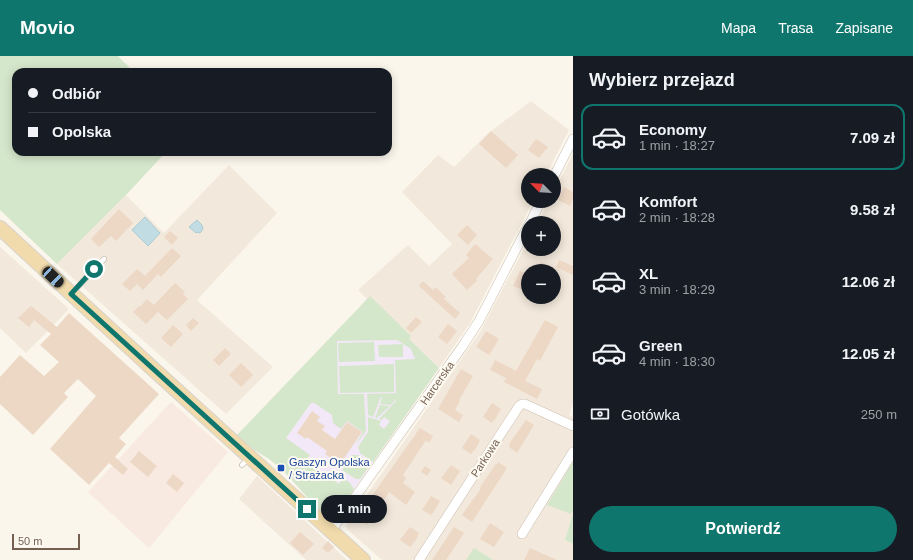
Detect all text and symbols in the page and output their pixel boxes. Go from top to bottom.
text: Movio [20,17,75,38]
text: Mapa [721,20,756,36]
text: Trasa [778,20,813,36]
text: Zapisane [835,20,893,36]
text: Wybierz przejazd [589,70,735,90]
text: Odbiór [52,85,101,102]
icon: car [591,119,627,155]
text: Economy [639,121,707,138]
text: Opolska [52,123,111,140]
text: 7.09 zł [850,129,895,146]
text: 1 min · 18:27 [639,138,715,153]
north arrow [521,168,561,208]
map controls [521,168,561,304]
icon: car [591,191,627,227]
text: Komfort [639,193,697,210]
text: 9.58 zł [850,201,895,218]
text: 2 min · 18:28 [639,210,715,225]
button: + [521,216,561,256]
route start [85,260,103,278]
icon: car [591,263,627,299]
car [40,264,66,290]
button: − [521,264,561,304]
text: XL [639,265,658,282]
text: 12.06 zł [842,273,895,290]
text: 3 min · 18:29 [639,282,715,297]
icon: car [591,335,627,371]
text: Green [639,337,682,354]
text: 12.05 zł [842,345,895,362]
text: 4 min · 18:30 [639,354,715,369]
street label: Harcerska [418,358,457,407]
icon: cash [589,403,611,425]
text: Gotówka [621,406,680,423]
text: 250 m [861,407,897,422]
street label: Parkowa [468,436,502,479]
place label: Gaszyn Opolska / Strażacka [289,456,371,481]
marker: Gaszyn Opolska / Strażacka [276,463,286,473]
callout: 1 min [321,495,387,523]
route end [298,500,316,518]
text: 1 min [337,501,371,516]
button: Potwierdź [589,506,897,552]
scale bar [12,532,80,551]
text: 50 m [18,535,42,547]

